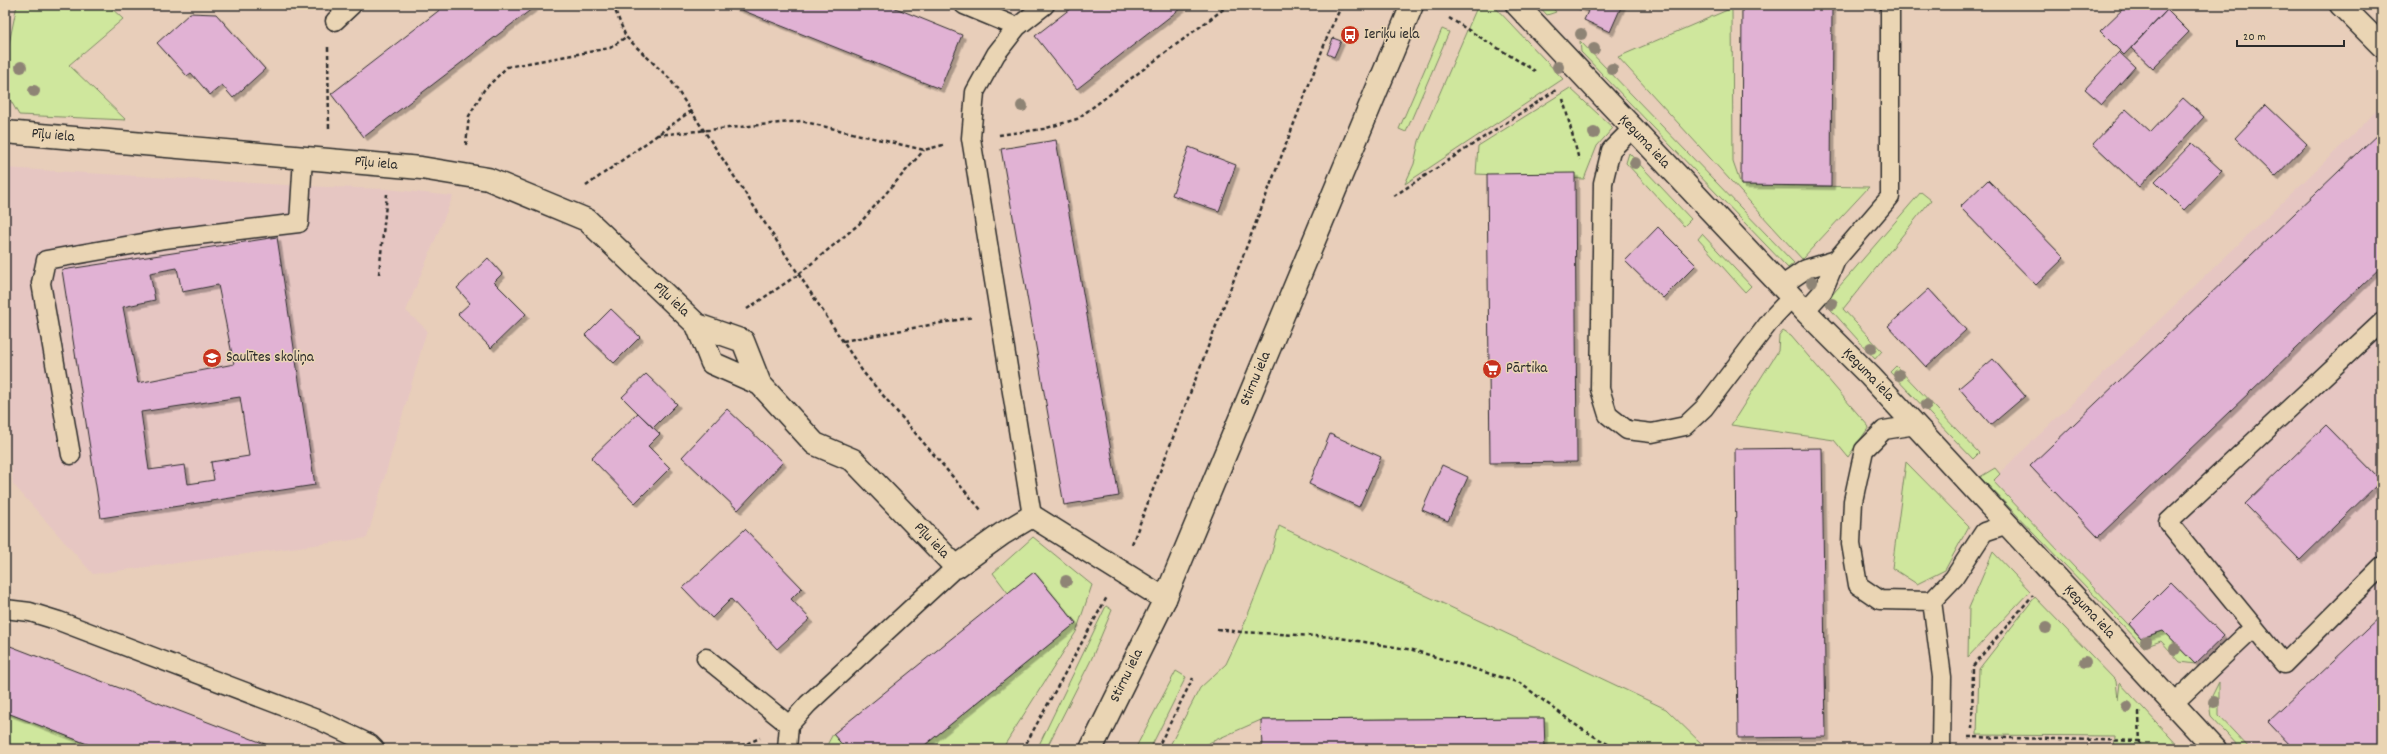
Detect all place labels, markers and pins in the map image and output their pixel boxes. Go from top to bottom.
bus stop icon: Ieriķu iela [1339,24,1361,46]
place label: Ieriķu iela [1364,24,1420,46]
school or university icon: Saulītes skoliņa [201,347,223,369]
place label: Saulītes skoliņa [226,347,315,369]
supermarket icon: Pārtika [1481,358,1503,380]
place label: Pārtika [1506,358,1548,380]

